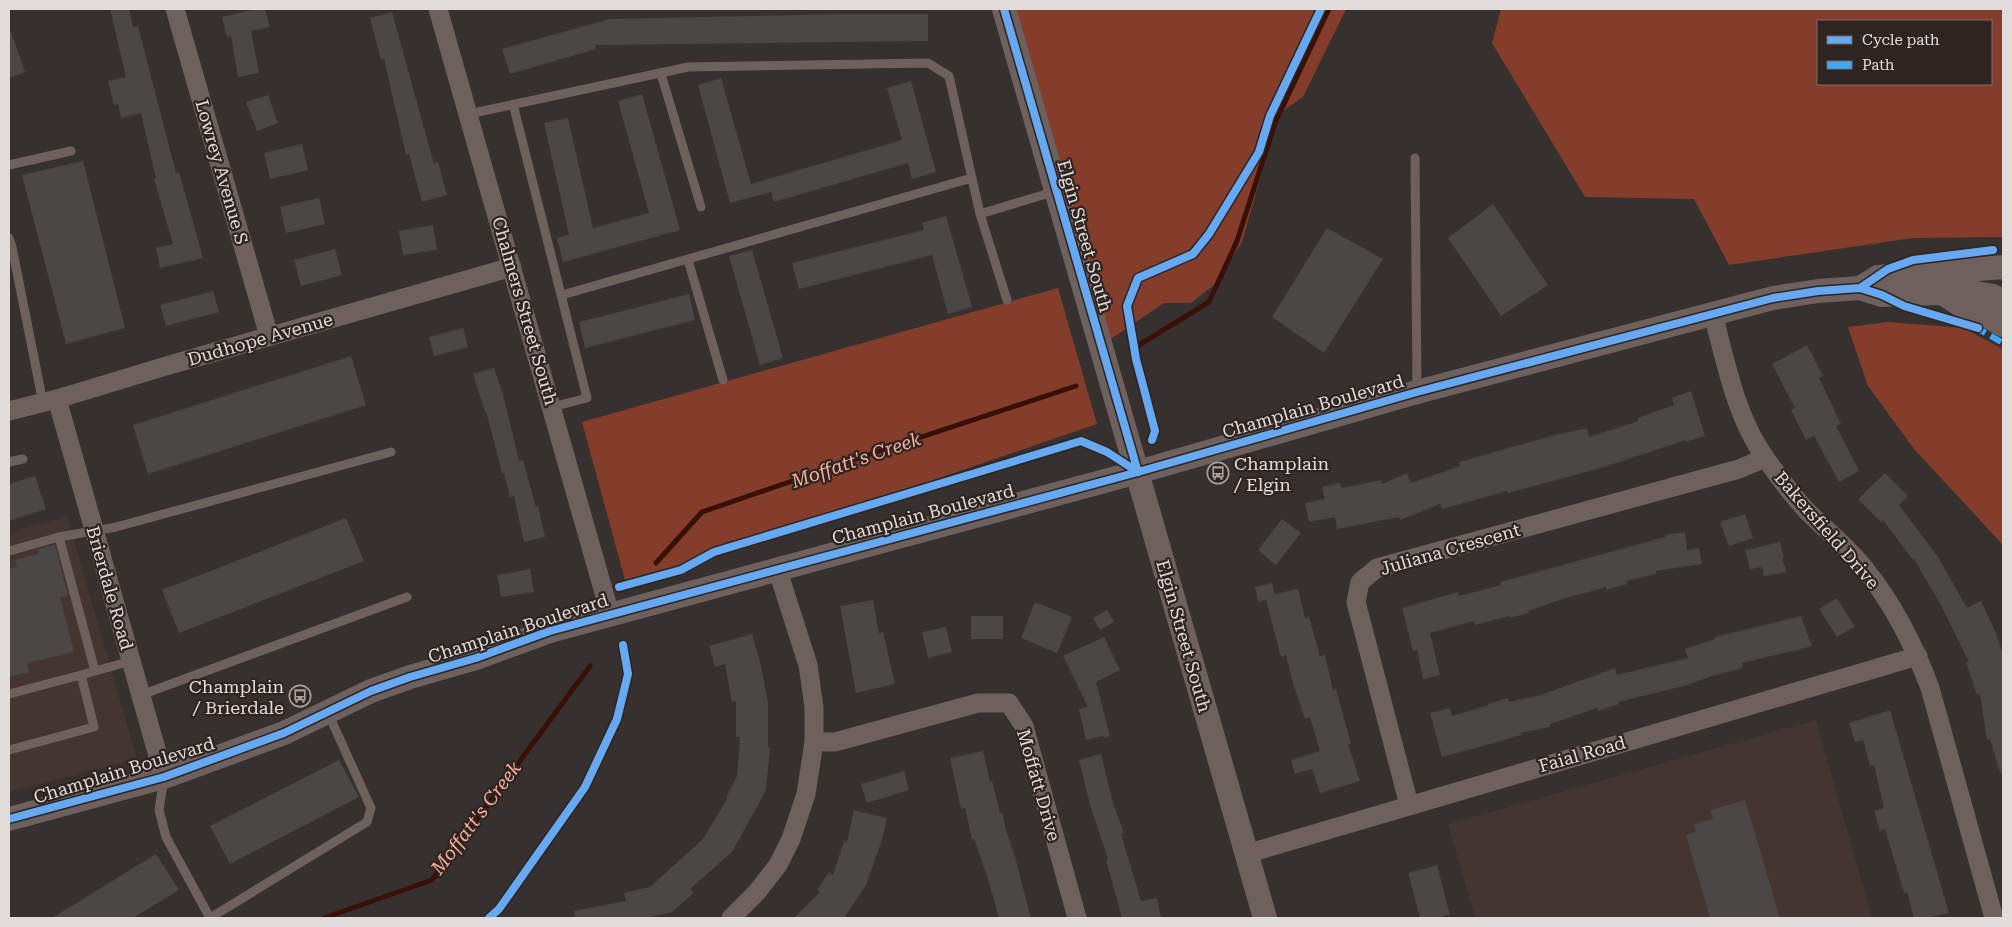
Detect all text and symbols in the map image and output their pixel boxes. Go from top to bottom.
legend [1817,20,1992,85]
text: Cycle path [1862,31,1940,49]
text: Path [1862,56,1895,74]
street label: Lowrey Avenue S [191,97,253,247]
street label: Elgin Street South [1053,157,1117,315]
street label: Chalmers Street South [488,214,562,408]
street label: Dudhope Avenue [185,308,335,370]
street label: Champlain Boulevard [1220,370,1407,442]
water label: Moffatt's Creek [787,427,925,493]
place label: Champlain / Elgin [1233,453,1330,495]
bus stop icon: Champlain / Elgin [1206,461,1230,485]
street label: Bakersfield Drive [1770,467,1884,593]
street label: Champlain Boulevard [830,479,1017,548]
street label: Juliana Crescent [1377,519,1523,579]
street label: Brierdale Road [82,524,138,653]
street label: Elgin Street South [1152,557,1216,715]
street label: Champlain Boulevard [425,589,611,667]
place label: Champlain / Brierdale [189,676,284,718]
bus stop icon: Champlain / Brierdale [288,684,312,708]
street label: Moffatt Drive [1013,727,1065,843]
street label: Faial Road [1536,731,1628,776]
street label: Champlain Boulevard [31,732,217,808]
water label: Moffatt's Creek [425,756,526,880]

